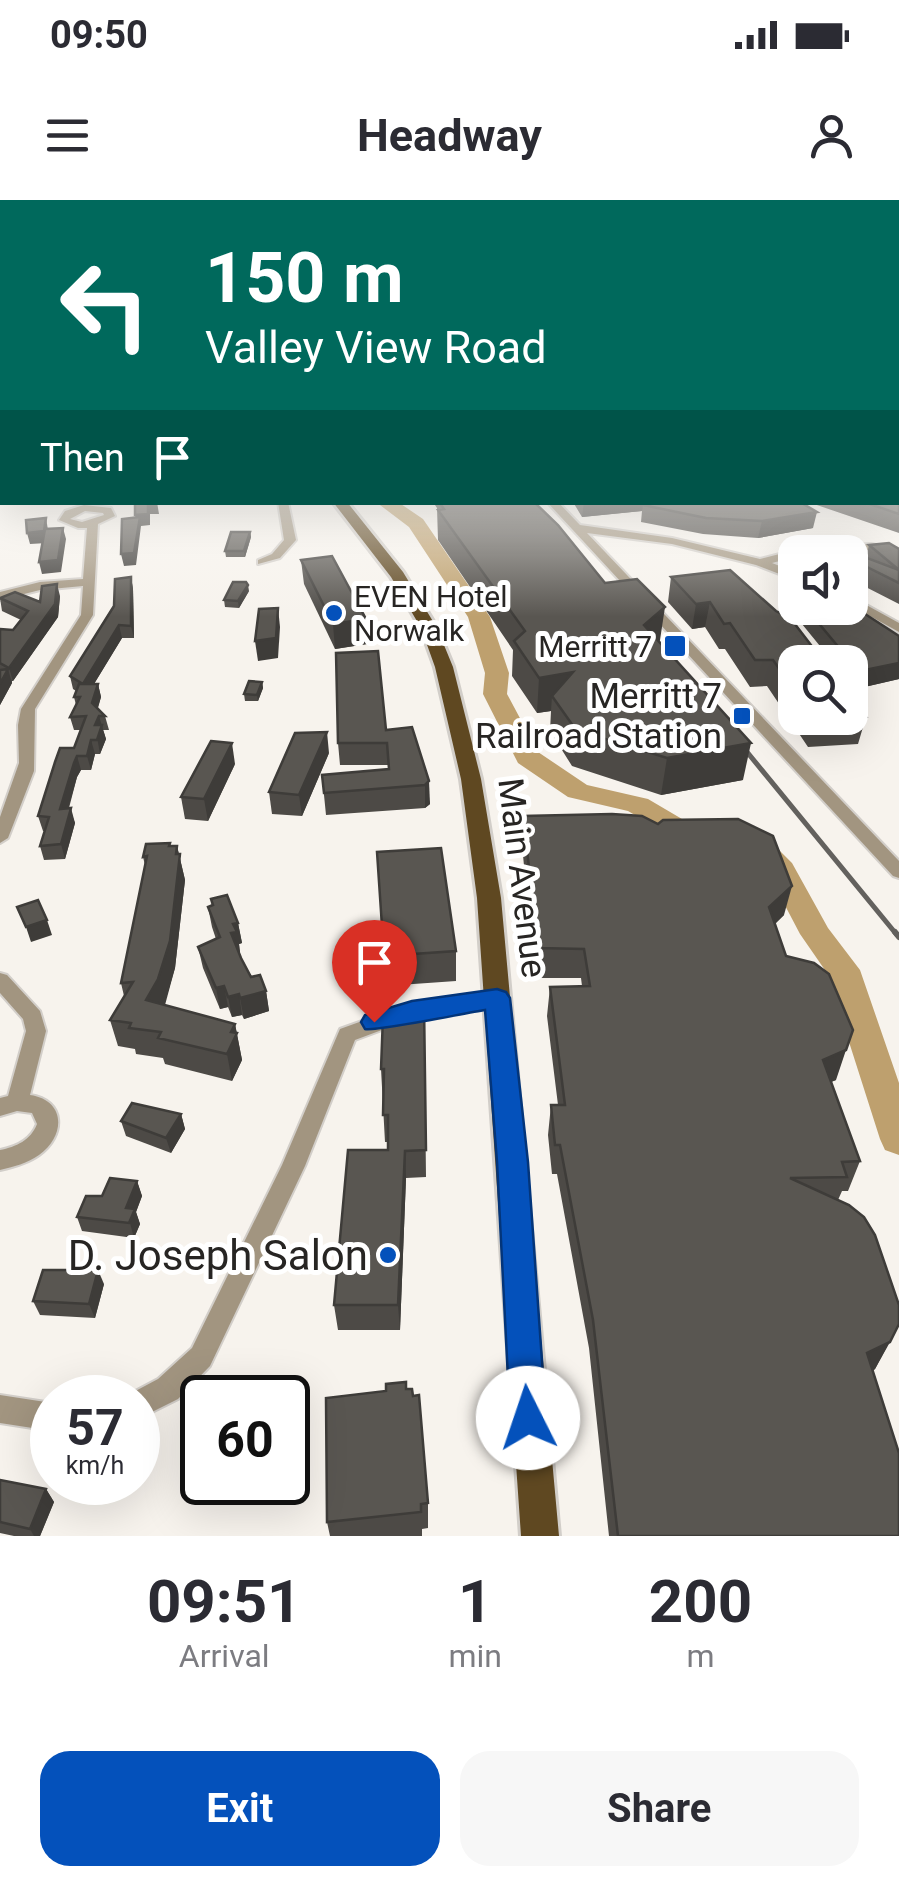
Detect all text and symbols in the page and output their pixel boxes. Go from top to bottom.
text: 09:50 [50,13,148,57]
icon: menu [40,108,95,163]
icon: person [804,108,859,163]
text: Headway [357,109,542,162]
text: 150 m [205,237,404,319]
icon: left [40,240,170,370]
text: Valley View Road [205,321,547,374]
icon: arrive [145,430,200,485]
text: Then [40,436,125,480]
map controls [778,535,868,735]
button: sound [778,535,868,625]
place label: EVEN Hotel Norwalk [354,579,508,648]
marker: EVEN Hotel Norwalk [323,602,345,624]
place label: Merritt 7 [538,629,652,664]
marker: Merritt 7 [662,633,688,659]
button: search [778,645,868,735]
place label: Merritt 7 Railroad Station [475,676,722,757]
marker: Merritt 7 Railroad Station [731,705,753,727]
street label: Main Avenue [489,776,555,980]
pin [332,920,417,1023]
icon: arrive [347,935,402,990]
place label: D. Joseph Salon [68,1231,368,1280]
marker: D. Joseph Salon [377,1244,399,1266]
position arrow [476,1366,580,1470]
speed limit sign: 60 [180,1375,310,1505]
text: 57 [66,1399,124,1457]
text: km/h [66,1451,124,1480]
text: 09:51 [147,1566,302,1637]
text: 1 [458,1566,492,1637]
text: 200 [649,1566,752,1637]
text: Arrival [179,1637,270,1675]
text: min [448,1637,502,1675]
text: m [686,1637,714,1675]
button: Exit [40,1751,440,1866]
button: Share [460,1751,859,1866]

